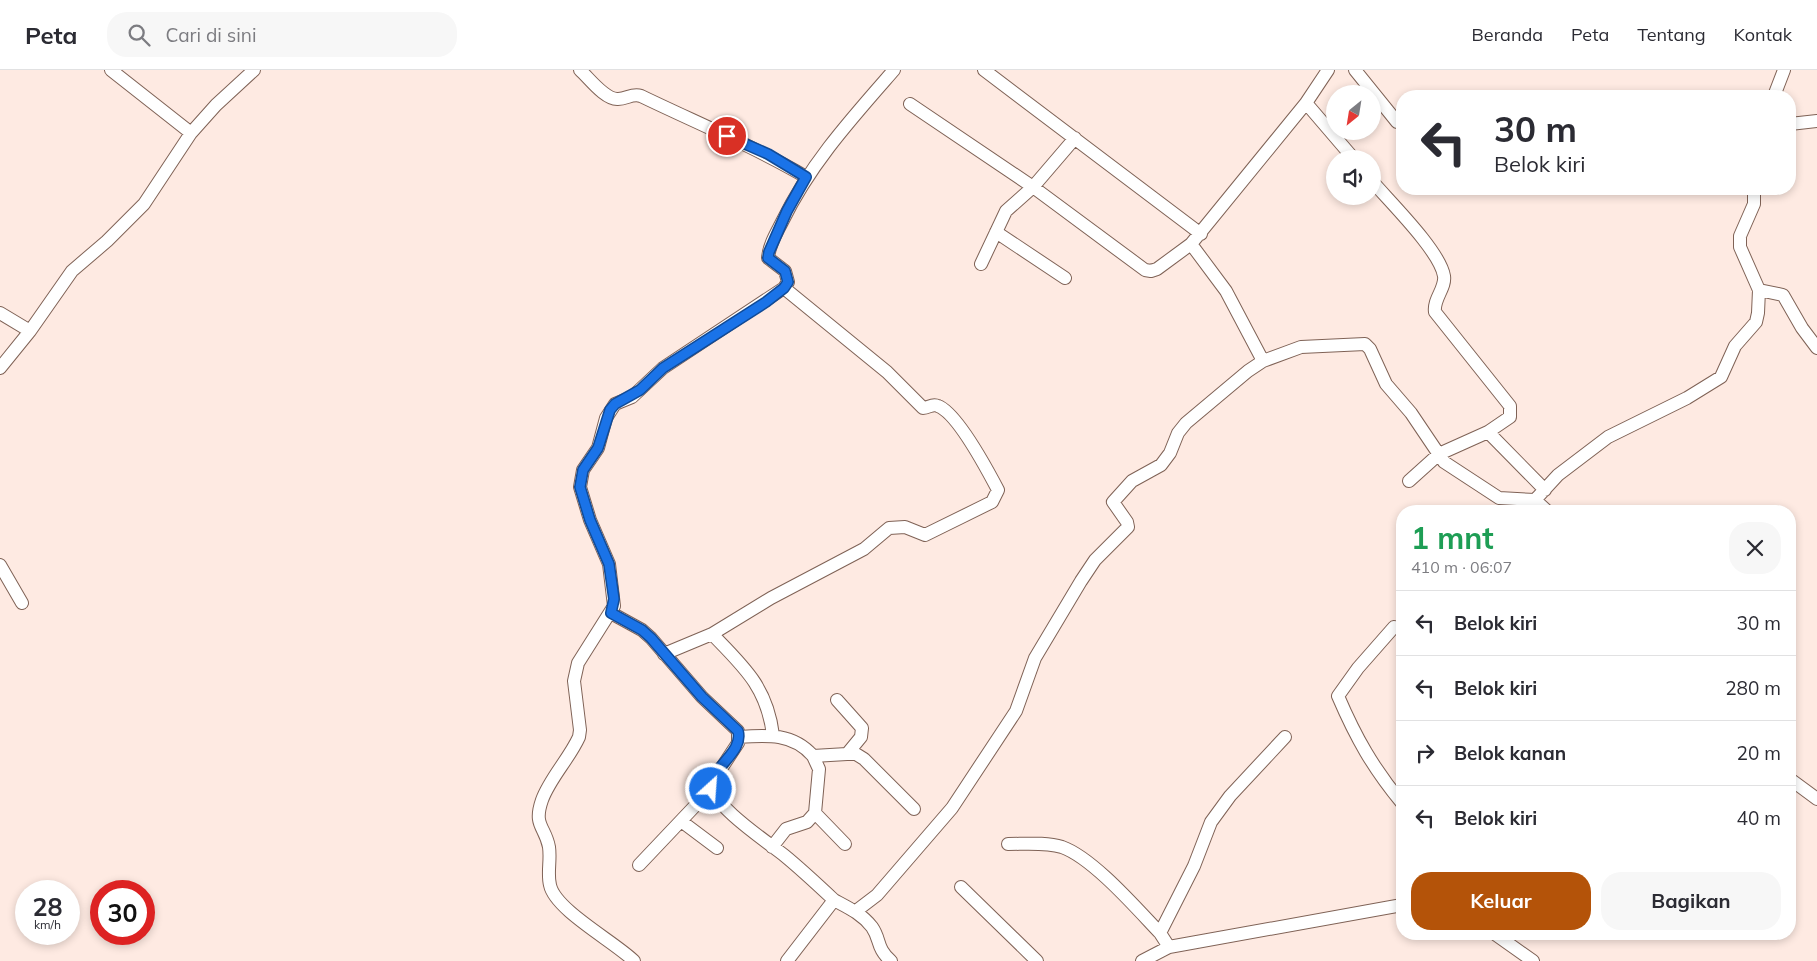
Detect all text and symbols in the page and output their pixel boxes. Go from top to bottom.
search box [107,12,457,57]
text: Peta [25,20,77,50]
icon: search [125,21,153,49]
text: Cari di sini [165,23,256,47]
text: Beranda [1472,23,1543,46]
text: Peta [1571,23,1609,46]
text: Tentang [1637,23,1706,46]
text: Kontak [1734,23,1792,46]
north arrow [1326,85,1381,140]
map controls [1326,85,1381,205]
text: 30 m [1494,107,1577,151]
icon: left [1411,110,1476,175]
pin [706,115,748,157]
icon: arrive [713,122,741,150]
button: sound [1326,150,1381,205]
text: Belok kiri [1494,150,1586,178]
text: 1 mnt [1411,519,1494,557]
button: close [1729,522,1781,574]
text: 410 m · 06:07 [1411,557,1512,577]
icon: left [1411,609,1439,637]
text: Belok kiri [1454,611,1537,635]
text: 30 m [1737,611,1781,635]
icon: left [1411,674,1439,702]
text: Belok kiri [1454,676,1537,700]
text: 280 m [1725,676,1781,700]
icon: right [1411,739,1439,767]
text: Belok kanan [1454,741,1566,765]
text: 20 m [1737,741,1781,765]
position arrow [684,762,736,814]
icon: left [1411,804,1439,832]
text: Belok kiri [1454,806,1537,830]
text: 40 m [1737,806,1781,830]
button: Keluar [1411,872,1591,930]
button: Bagikan [1601,872,1781,930]
speed limit sign: 30 [90,880,155,945]
text: 28 [32,891,63,922]
text: km/h [34,917,61,932]

